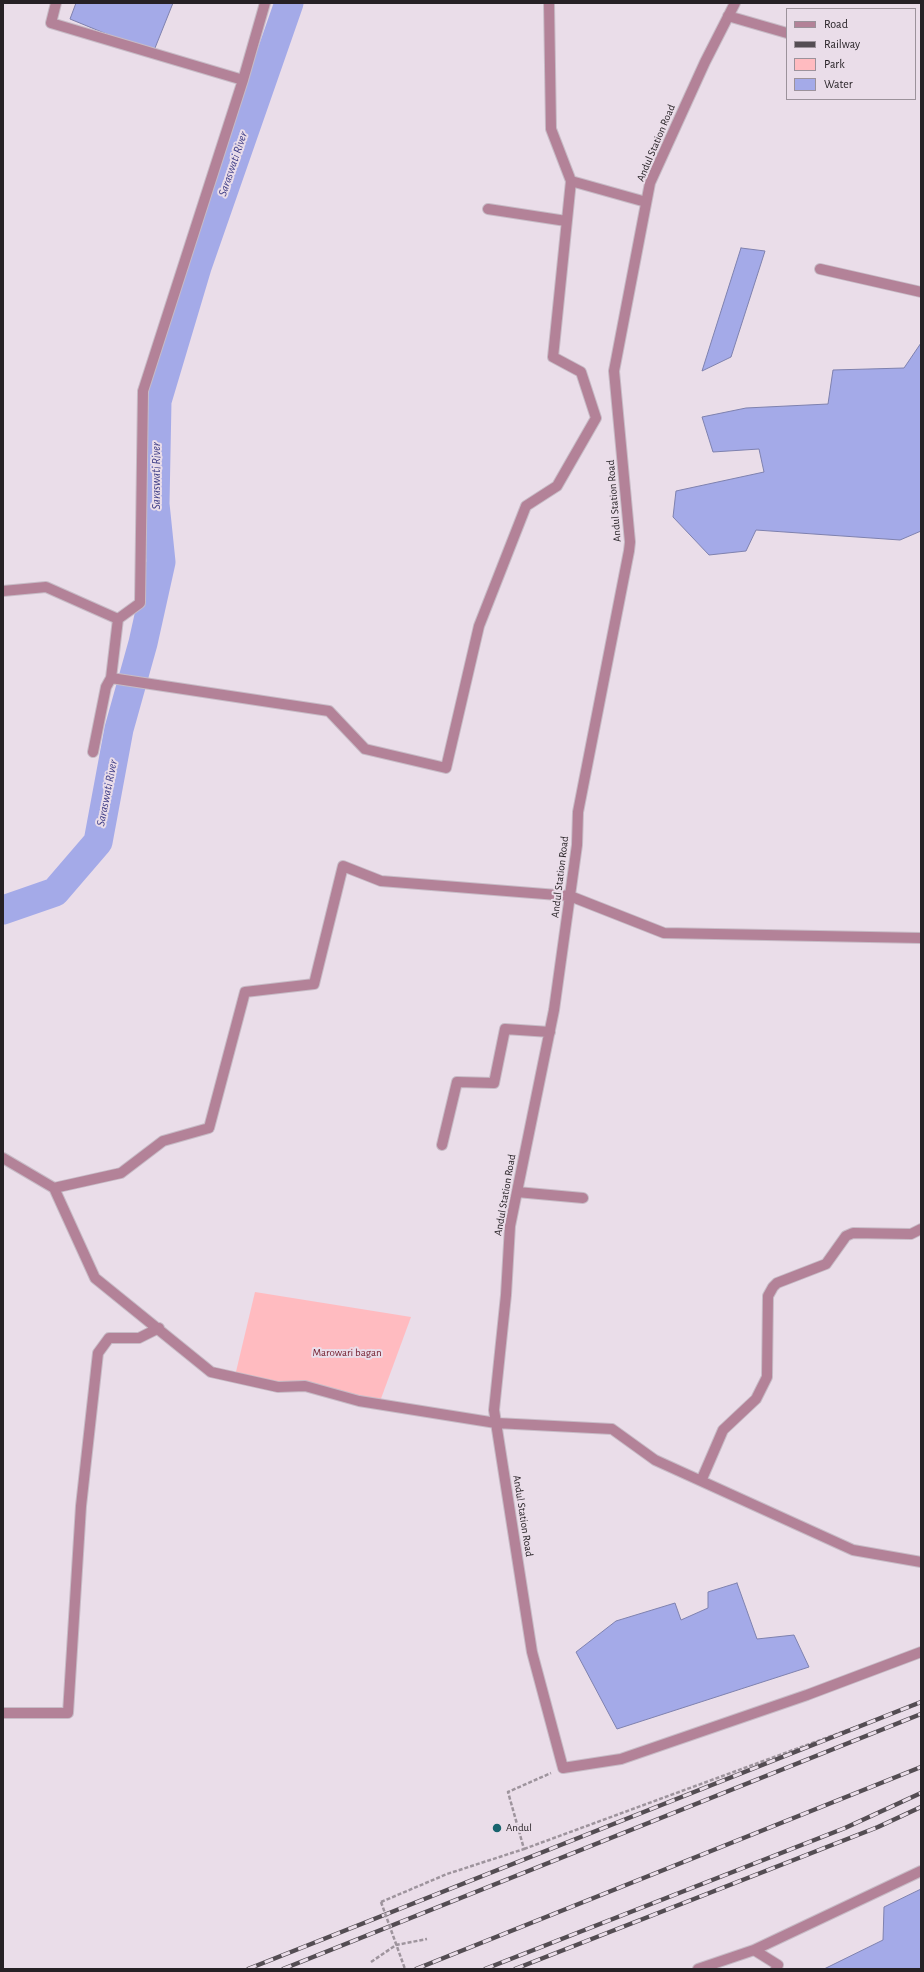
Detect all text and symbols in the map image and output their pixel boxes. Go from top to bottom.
legend [786,8,916,100]
text: Road [824,18,848,30]
text: Railway [824,38,860,50]
text: Park [824,58,845,70]
text: Water [824,78,853,90]
street label: Andul Station Road [634,103,678,183]
water label: Saraswati River [215,130,251,198]
water label: Saraswati River [149,442,163,510]
street label: Andul Station Road [604,459,624,543]
water label: Saraswati River [94,759,120,827]
street label: Andul Station Road [548,835,572,919]
street label: Andul Station Road [491,1153,519,1237]
park label: Marowari bagan [312,1346,382,1360]
street label: Andul Station Road [510,1474,536,1558]
place label: Andul [506,1821,532,1835]
marker: Andul [491,1822,503,1834]

